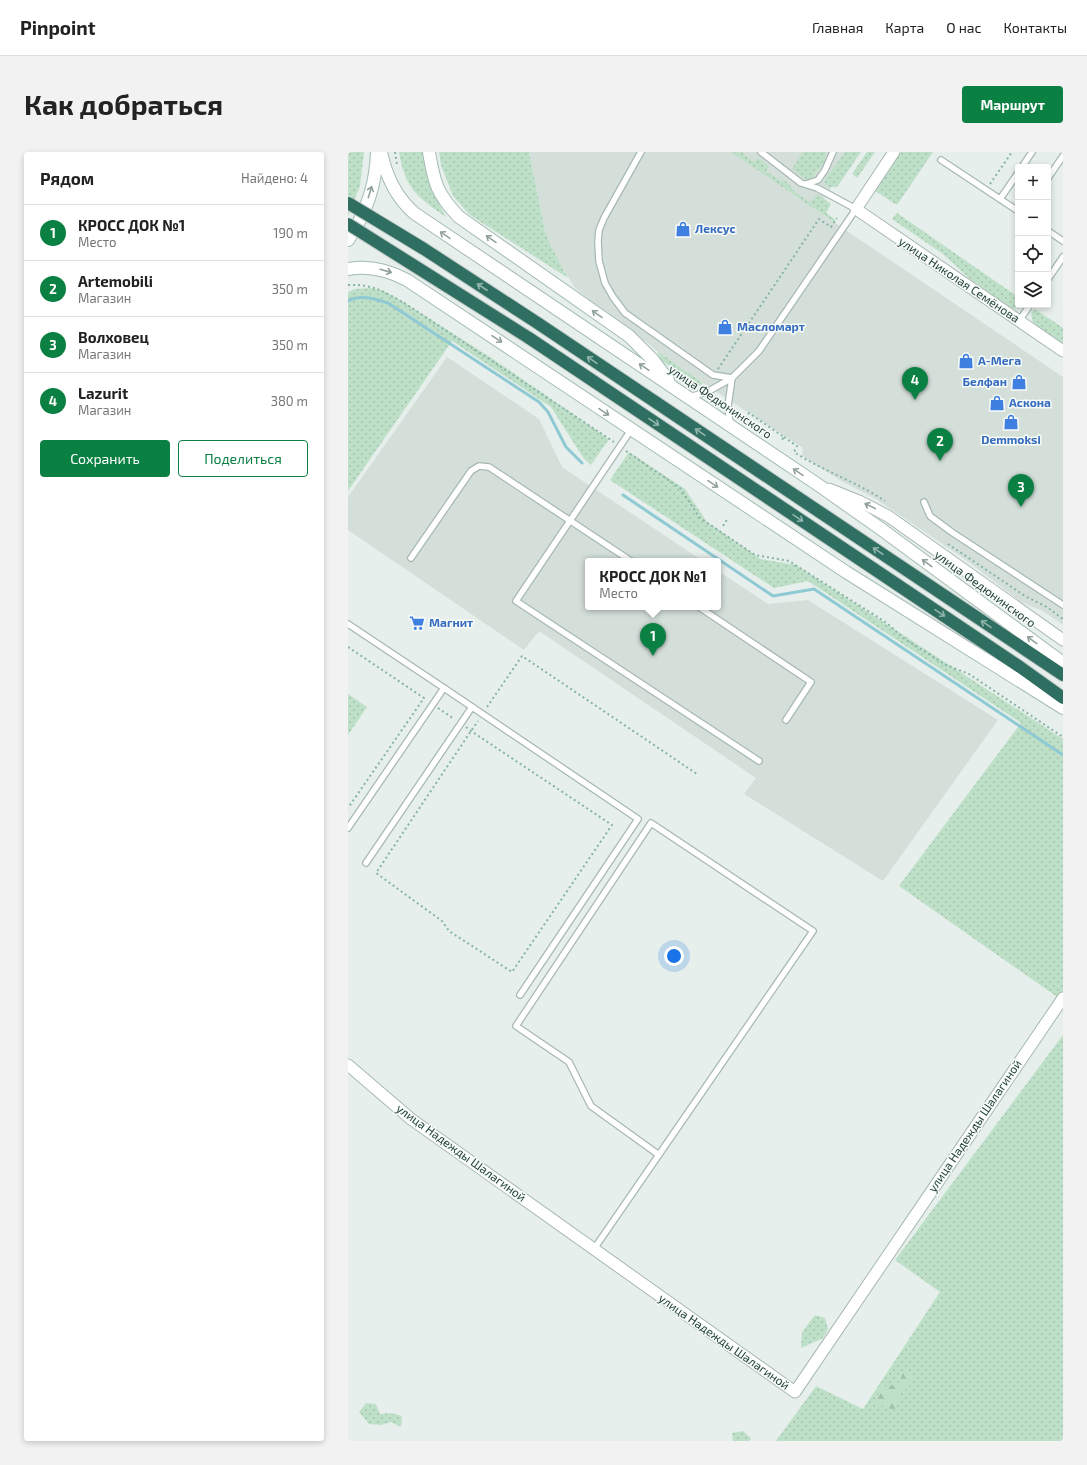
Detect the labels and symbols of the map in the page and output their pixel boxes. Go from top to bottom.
one-way arrow [367,186,374,199]
shop icon: Лексус [674,220,692,238]
place label: Лексус [695,221,736,235]
one-way arrow [440,230,451,239]
street label: улица Николая Семёнова [896,233,1023,326]
one-way arrow [485,235,496,243]
one-way arrow [380,268,393,275]
one-way arrow [477,283,488,291]
one-way arrow [592,310,603,318]
shop icon: Масломарт [716,318,734,336]
place label: Масломарт [737,319,805,333]
one-way arrow [491,335,502,343]
shop icon: А-Мега [957,352,975,370]
place label: А-Мега [978,353,1021,367]
one-way arrow [587,356,598,364]
street label: улица Федюнинского [666,361,775,442]
one-way arrow [639,363,650,371]
pin: 4 [902,367,928,400]
shop icon: Белфан [1010,373,1028,391]
place label: Белфан [963,374,1007,388]
shop icon: Аскона [988,394,1006,412]
place label: Аскона [1009,395,1051,409]
one-way arrow [599,408,610,416]
shop icon: Demmoksi [1002,413,1020,431]
one-way arrow [649,418,660,426]
one-way arrow [695,428,706,436]
pin: 2 [927,428,953,461]
place label: Demmoksi [981,432,1041,446]
one-way arrow [792,467,804,475]
pin: 3 [1008,474,1034,507]
one-way arrow [707,480,718,488]
one-way arrow [864,502,876,509]
one-way arrow [792,514,803,522]
one-way arrow [873,547,884,555]
street label: улица Федюнинского [932,547,1039,630]
one-way arrow [921,559,932,567]
one-way arrow [935,609,946,617]
supermarket icon: Магнит [408,614,426,632]
place label: Магнит [429,615,473,629]
one-way arrow [981,620,992,628]
pin: 1 [640,623,666,656]
one-way arrow [1026,636,1037,644]
your location [664,946,684,966]
street label: улица Надежды Шалагиной [925,1057,1025,1195]
street label: улица Надежды Шалагиной [394,1100,529,1205]
street label: улица Надежды Шалагиной [656,1291,793,1393]

